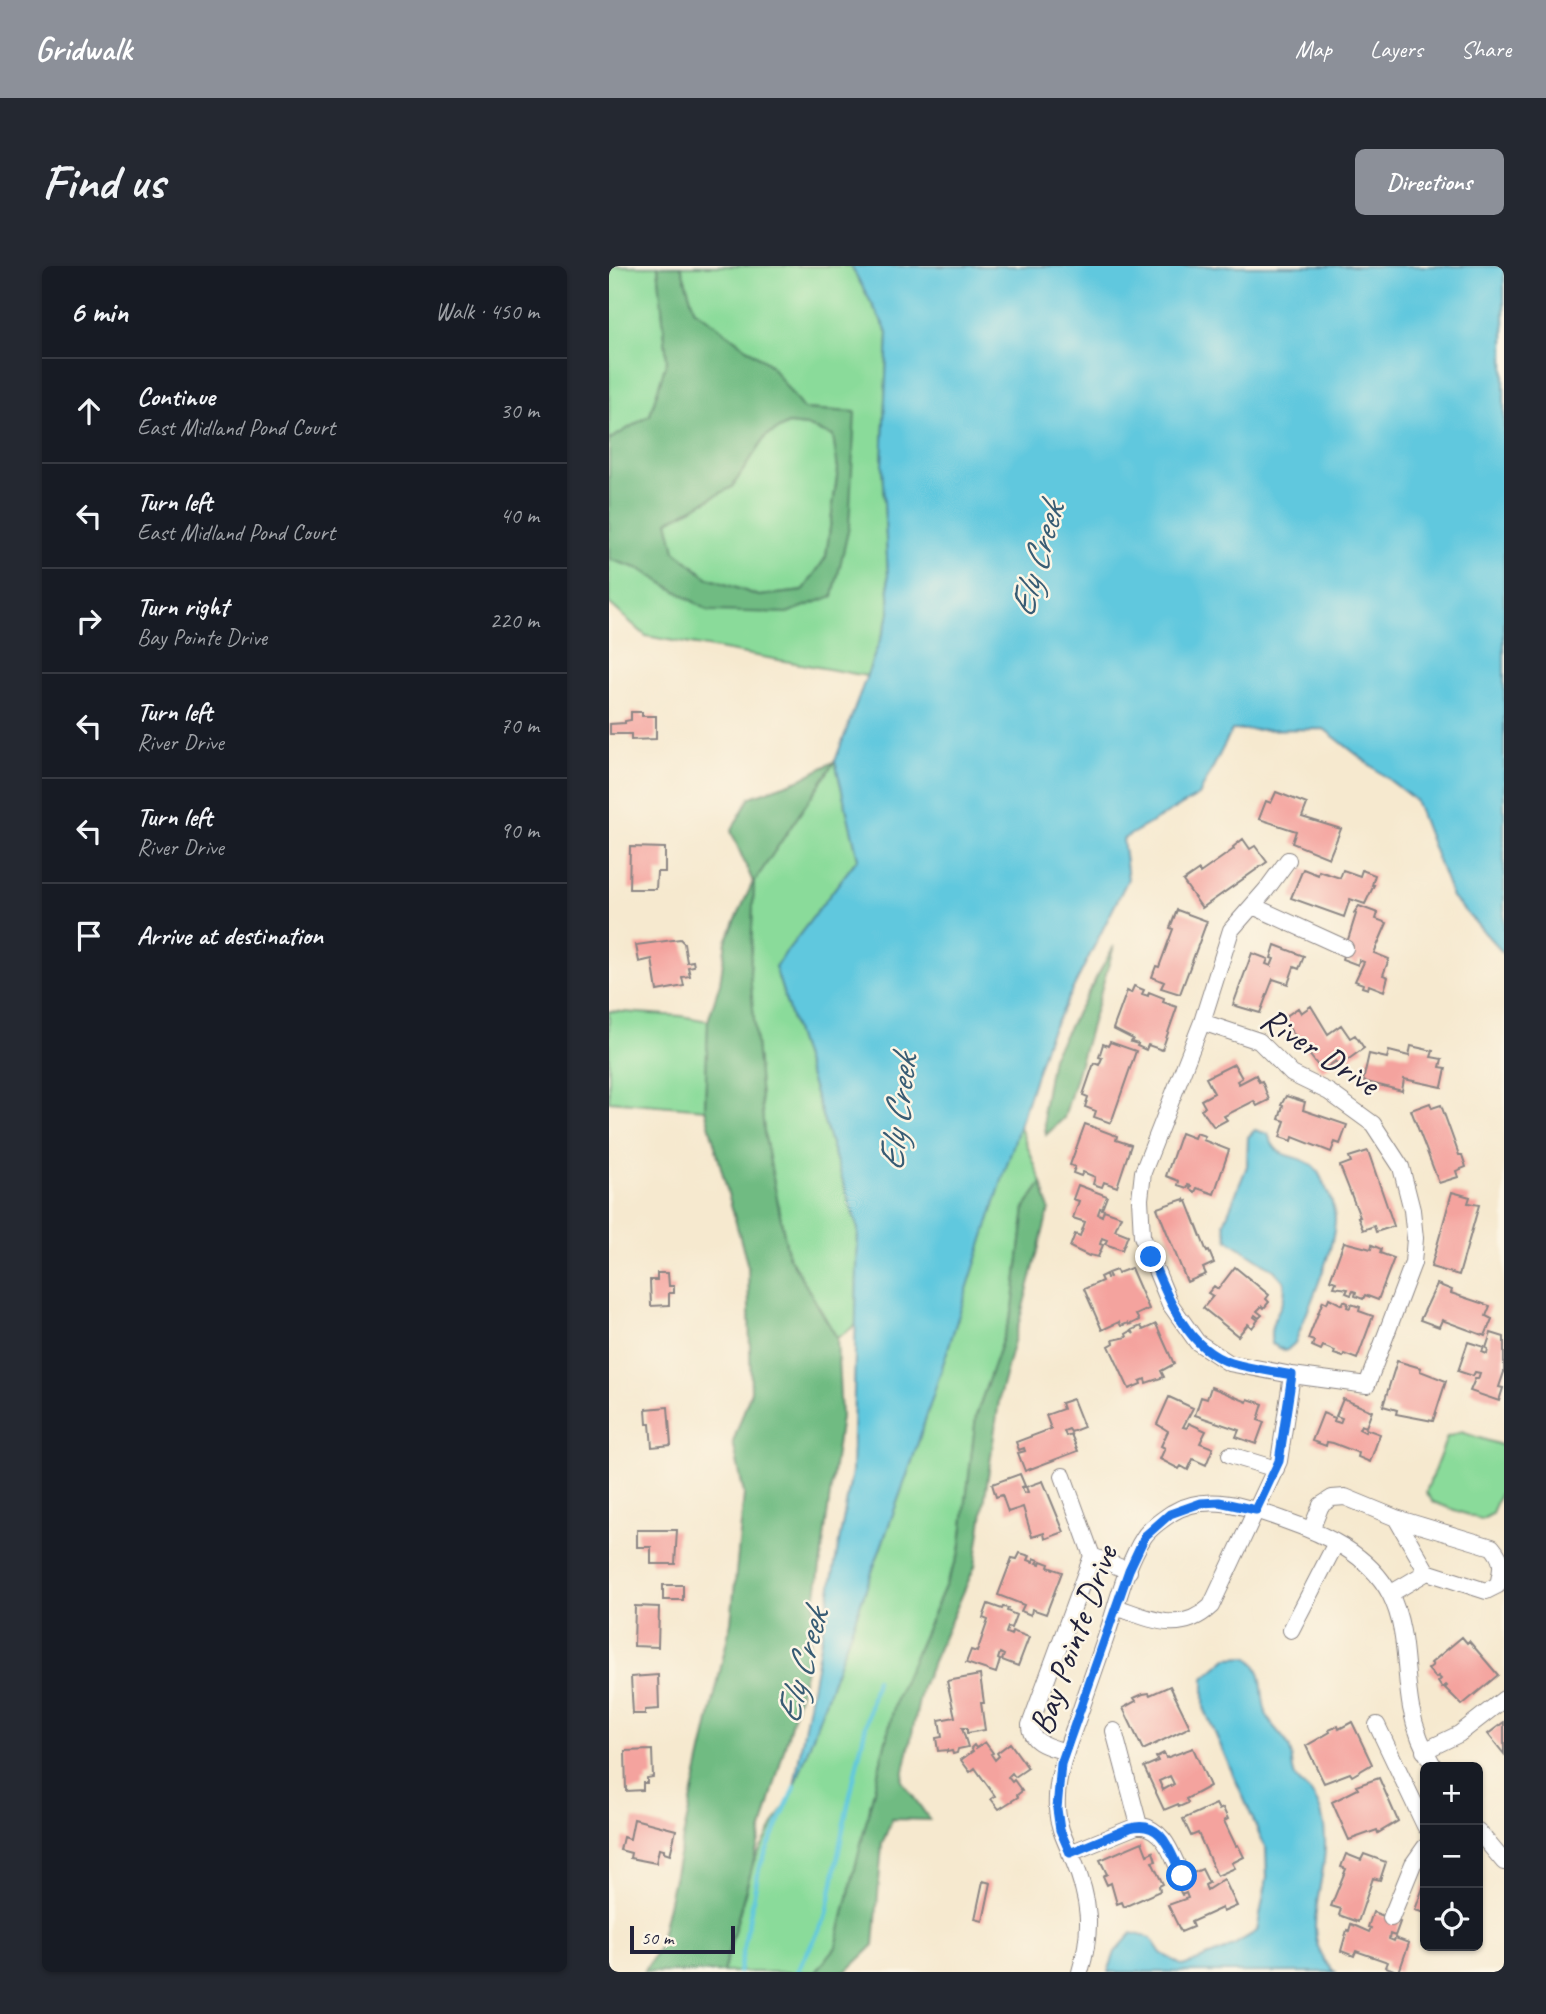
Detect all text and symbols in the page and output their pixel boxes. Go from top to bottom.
text: Gridwalk [35,28,132,70]
text: Map [1295,34,1332,64]
text: Layers [1370,34,1423,64]
text: Share [1461,34,1511,64]
button: Directions [1355,149,1504,215]
text: Find us [42,151,164,213]
text: 6 min [70,293,128,331]
text: Walk · 450 m [435,297,539,326]
text: Continue [137,380,215,413]
icon: ahead [70,392,108,430]
text: 30 m [500,396,539,425]
text: East Midland Pond Court [137,413,335,442]
text: Turn left [137,485,212,518]
water label: Ely Creek [997,492,1076,622]
icon: left [70,497,108,535]
text: 40 m [500,501,539,530]
text: East Midland Pond Court [137,518,335,547]
text: Turn right [137,590,228,623]
icon: right [70,602,108,640]
text: 220 m [490,606,539,635]
text: Bay Pointe Drive [137,623,267,652]
text: Turn left [137,695,212,728]
icon: left [70,707,108,745]
text: 70 m [500,711,539,740]
text: River Drive [137,728,224,757]
text: Turn left [137,800,212,833]
icon: left [70,812,108,850]
text: 90 m [500,816,539,845]
text: River Drive [137,833,224,862]
icon: arrive [70,917,108,955]
text: Arrive at destination [137,919,323,952]
street label: River Drive [1252,996,1390,1107]
water label: Ely Creek [867,1046,928,1173]
route end [1135,1241,1166,1272]
street label: Bay Pointe Drive [1018,1537,1129,1741]
water label: Ely Creek [763,1598,840,1728]
map controls [1420,1762,1483,1951]
button: + [1420,1762,1483,1825]
button: − [1420,1825,1483,1888]
route start [1166,1860,1197,1891]
button: locate [1420,1888,1483,1951]
scale bar [630,1923,735,1955]
text: 50 m [641,1926,673,1950]

